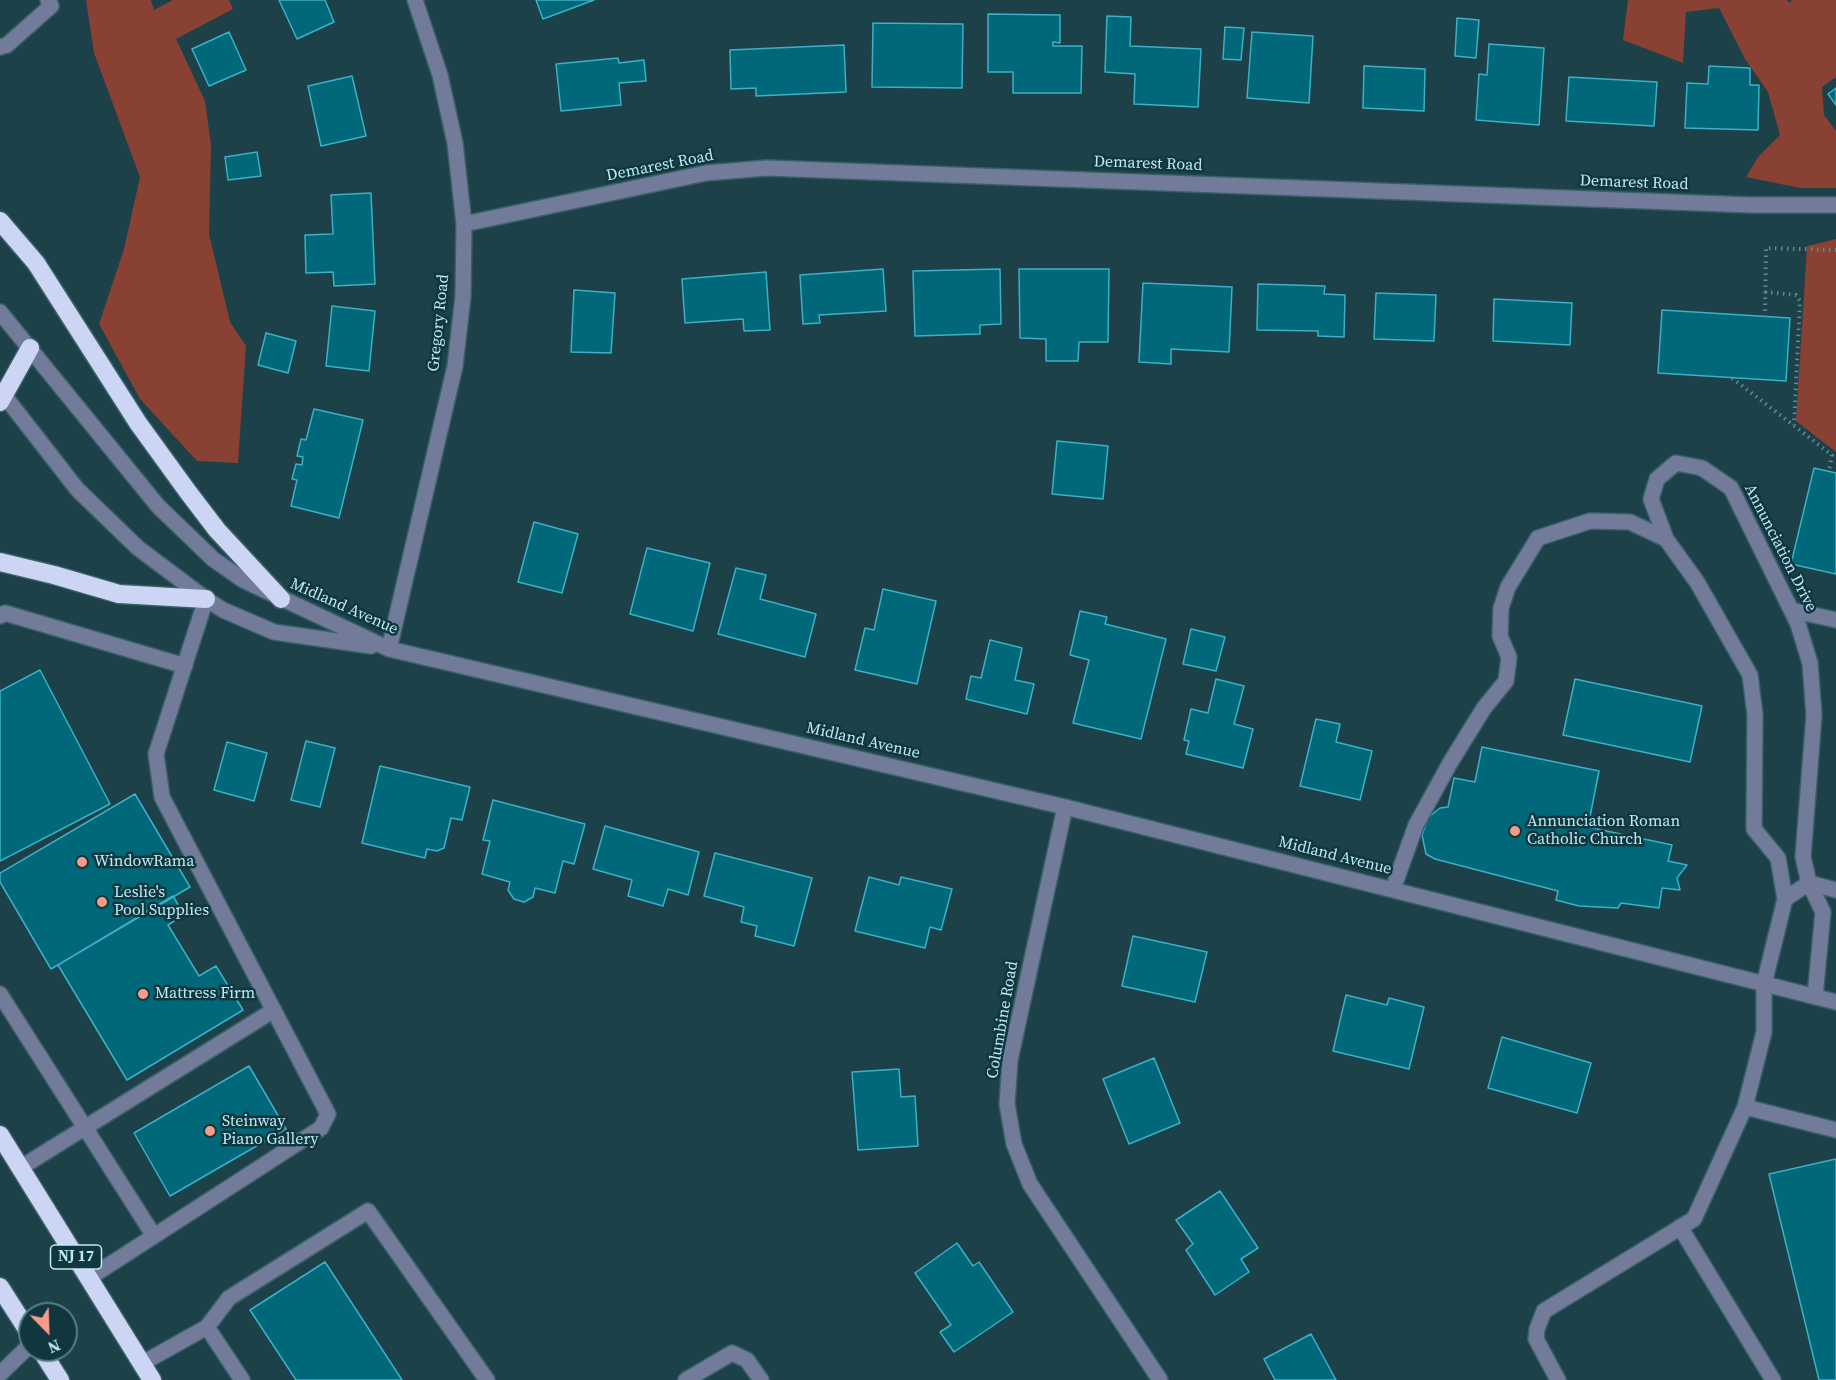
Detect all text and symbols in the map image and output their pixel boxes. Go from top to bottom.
street label: Demarest Road [605,146,715,186]
street label: Demarest Road [1093,153,1203,175]
street label: Demarest Road [1579,172,1689,194]
street label: Gregory Road [424,273,454,373]
street label: Annunciation Drive [1740,481,1820,615]
street label: Midland Avenue [287,575,401,639]
street label: Midland Avenue [804,719,922,763]
place label: Annunciation Roman Catholic Church [1527,812,1680,850]
marker: Annunciation Roman Catholic Church [1508,824,1522,838]
street label: Midland Avenue [1276,833,1394,879]
place label: WindowRama [94,852,194,872]
marker: WindowRama [75,855,89,869]
place label: Leslie's Pool Supplies [114,883,209,921]
marker: Leslie's Pool Supplies [95,895,109,909]
street label: Columbine Road [983,960,1023,1080]
place label: Mattress Firm [155,984,255,1004]
marker: Mattress Firm [136,987,150,1001]
place label: Steinway Piano Gallery [222,1112,318,1150]
marker: Steinway Piano Gallery [203,1124,217,1138]
road number: NJ 17 [50,1245,101,1269]
north arrow [18,1302,78,1362]
text: N [45,1334,64,1359]

